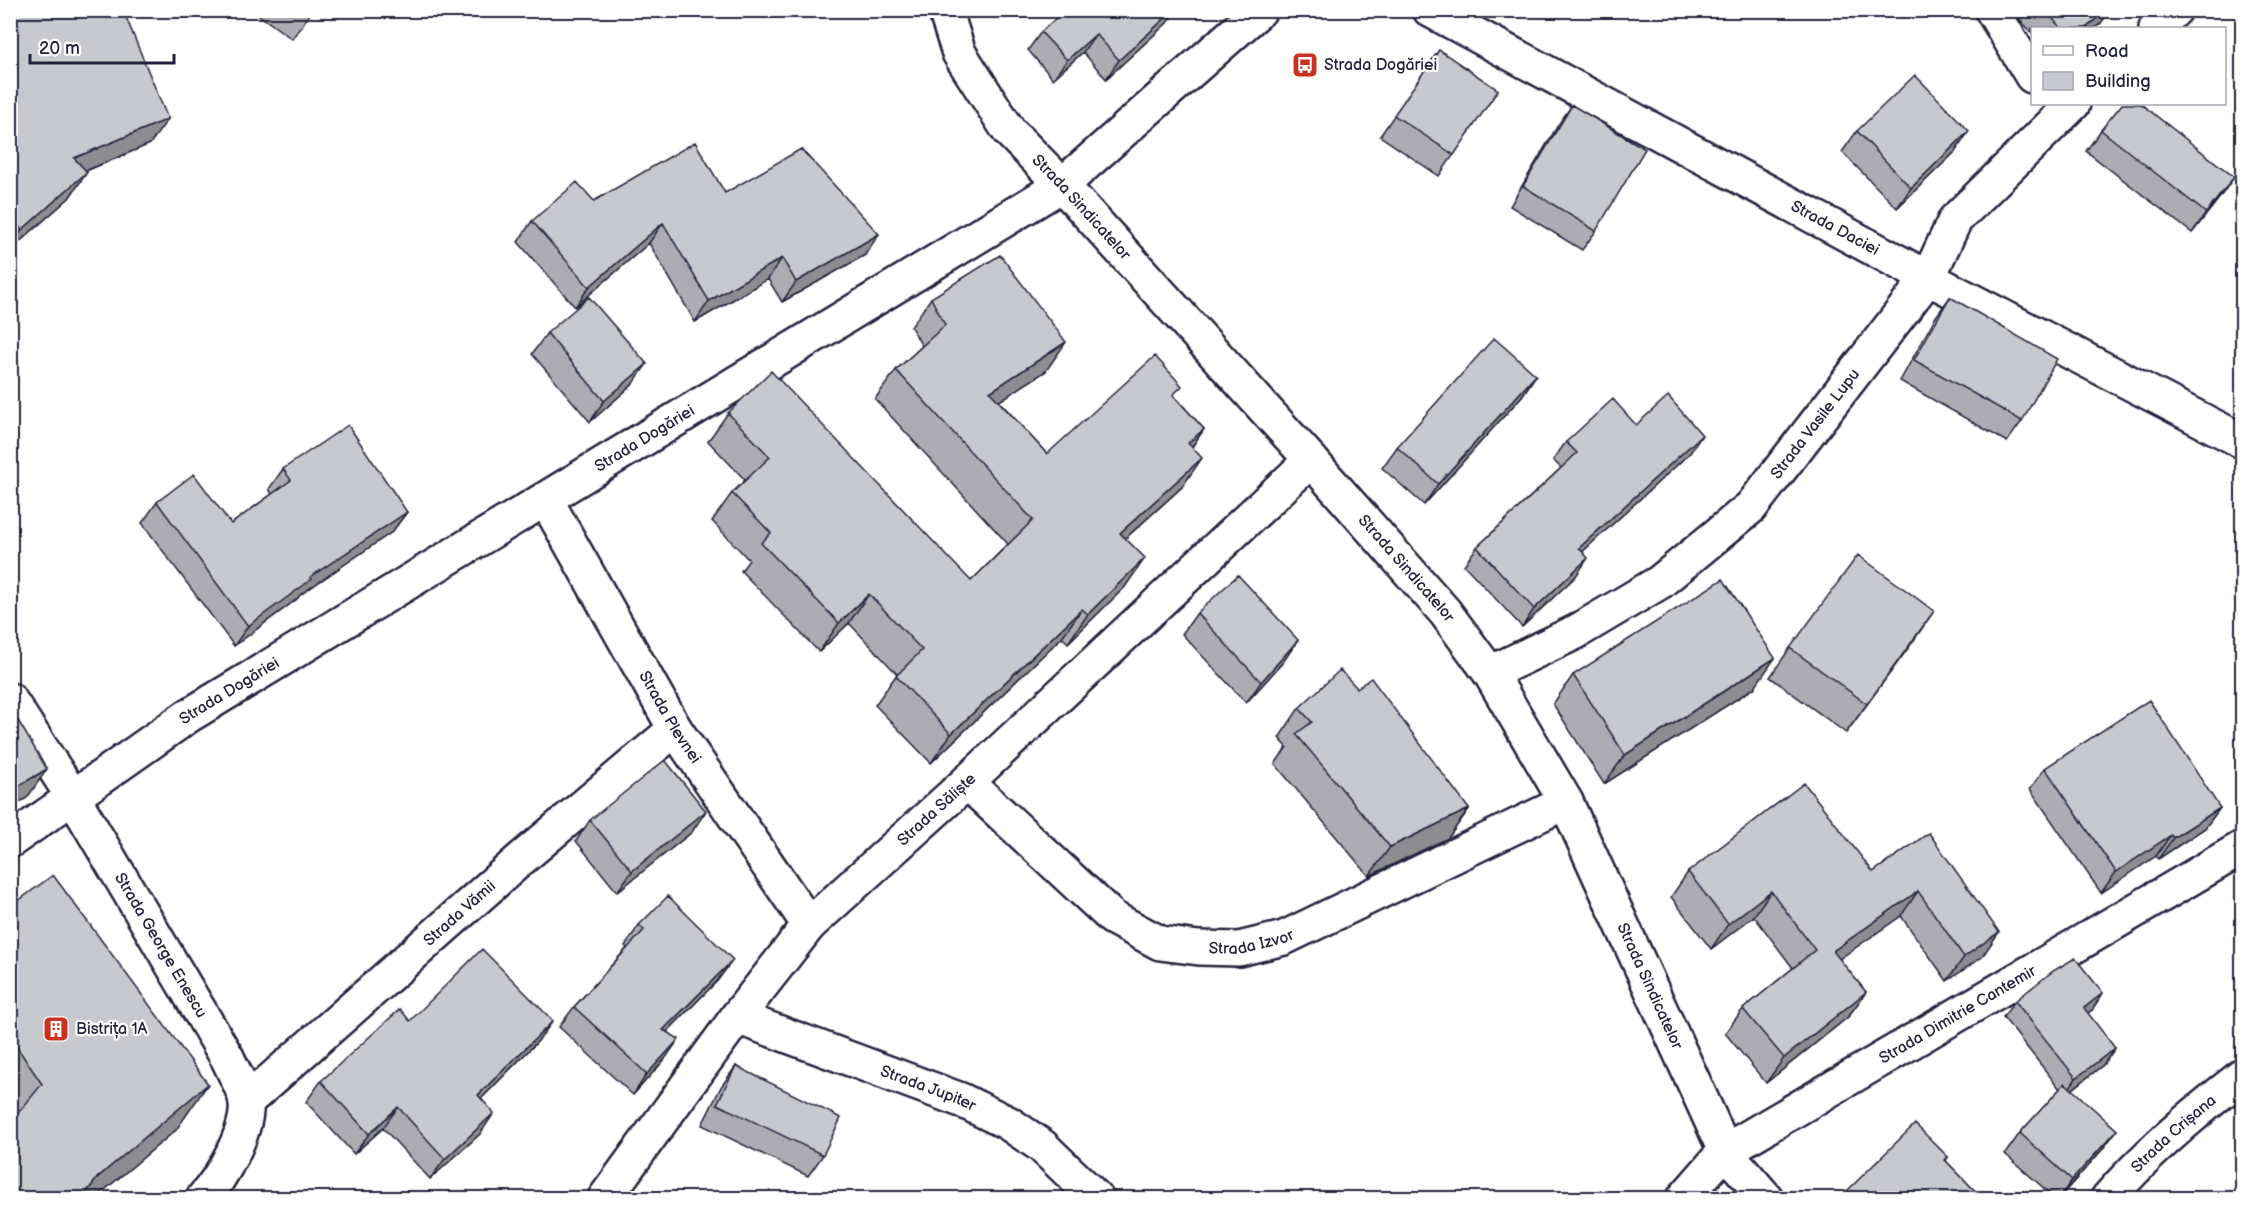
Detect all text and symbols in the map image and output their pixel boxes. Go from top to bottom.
scale bar [30,27,174,65]
legend [2031,27,2226,105]
text: 20 m [39,38,80,59]
text: Road [2085,41,2129,62]
bus stop icon: Strada Dogăriei [1290,50,1320,80]
place label: Strada Dogăriei [1324,56,1437,75]
text: Building [2085,71,2151,92]
street label: Strada Sindicatelor [1028,151,1135,264]
street label: Strada Daciei [1788,196,1883,260]
street label: Strada Vasile Lupu [1767,365,1864,483]
street label: Strada Dogăriei [591,401,698,476]
street label: Strada Sindicatelor [1354,511,1459,626]
street label: Strada Dogăriei [176,653,283,729]
street label: Strada Plevnei [635,668,705,767]
street label: Strada Săliște [893,769,980,850]
street label: Strada George Enescu [110,869,211,1021]
street label: Strada Vămii [420,876,499,950]
street label: Strada Sindicatelor [1613,920,1687,1052]
street label: Strada Izvor [1208,925,1297,959]
street label: Strada Dimitrie Cantemir [1876,961,2040,1068]
building icon: Bistrița 1A [41,1014,71,1044]
place label: Bistrița 1A [76,1020,148,1039]
street label: Strada Jupiter [878,1061,979,1115]
street label: Strada Crișana [2127,1091,2220,1177]

